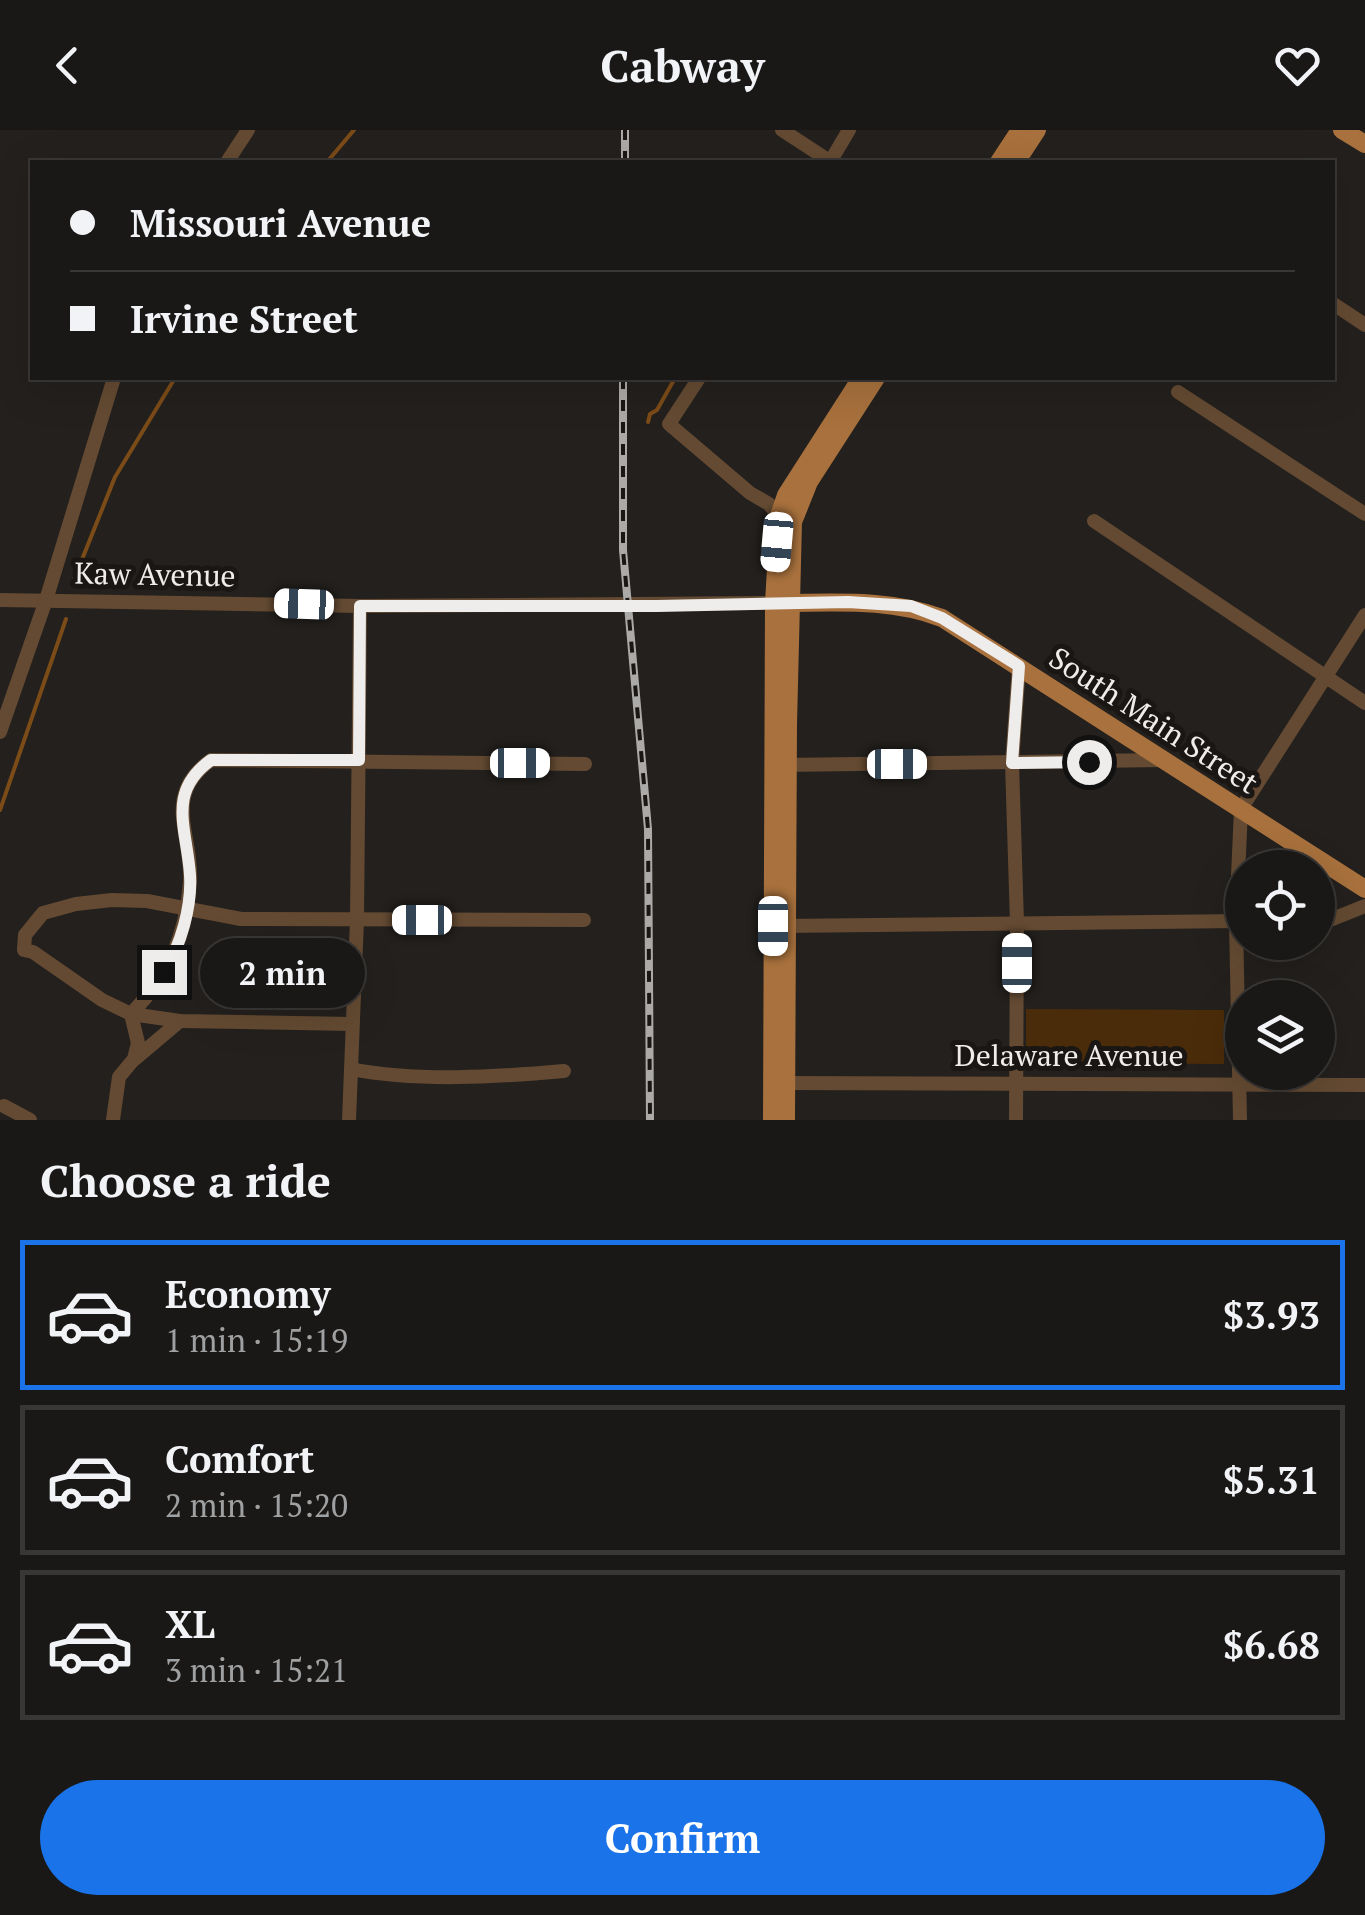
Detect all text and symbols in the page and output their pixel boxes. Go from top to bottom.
text: Cabway [600,35,765,95]
icon: back [40,38,95,93]
icon: heart [1270,38,1325,93]
text: Missouri Avenue [130,198,431,248]
text: Irvine Street [130,294,358,344]
car [759,511,795,573]
street label: Kaw Avenue [74,553,236,595]
car [273,588,335,620]
street label: South Main Street [1042,638,1266,802]
route start [1067,740,1112,785]
car [490,748,550,778]
car [867,749,927,779]
map controls [1225,850,1335,1090]
button: locate [1225,850,1335,960]
car [758,896,788,956]
car [392,905,452,935]
car [1002,933,1032,993]
callout: 2 min [199,937,364,1007]
route end [142,950,187,995]
text: 2 min [239,952,326,994]
button: layers [1225,980,1335,1090]
street label: Delaware Avenue [954,1035,1184,1075]
text: Choose a ride [40,1150,331,1210]
text: Economy [165,1269,331,1319]
icon: car [45,1270,135,1360]
text: $3.93 [1223,1290,1320,1340]
text: 1 min · 15:19 [165,1319,348,1361]
text: Comfort [165,1434,314,1484]
icon: car [45,1435,135,1525]
text: $5.31 [1223,1455,1320,1505]
text: 2 min · 15:20 [165,1484,348,1526]
text: XL [165,1599,215,1649]
icon: car [45,1600,135,1690]
text: $6.68 [1223,1620,1320,1670]
text: 3 min · 15:21 [165,1649,348,1691]
button: Confirm [40,1780,1325,1895]

